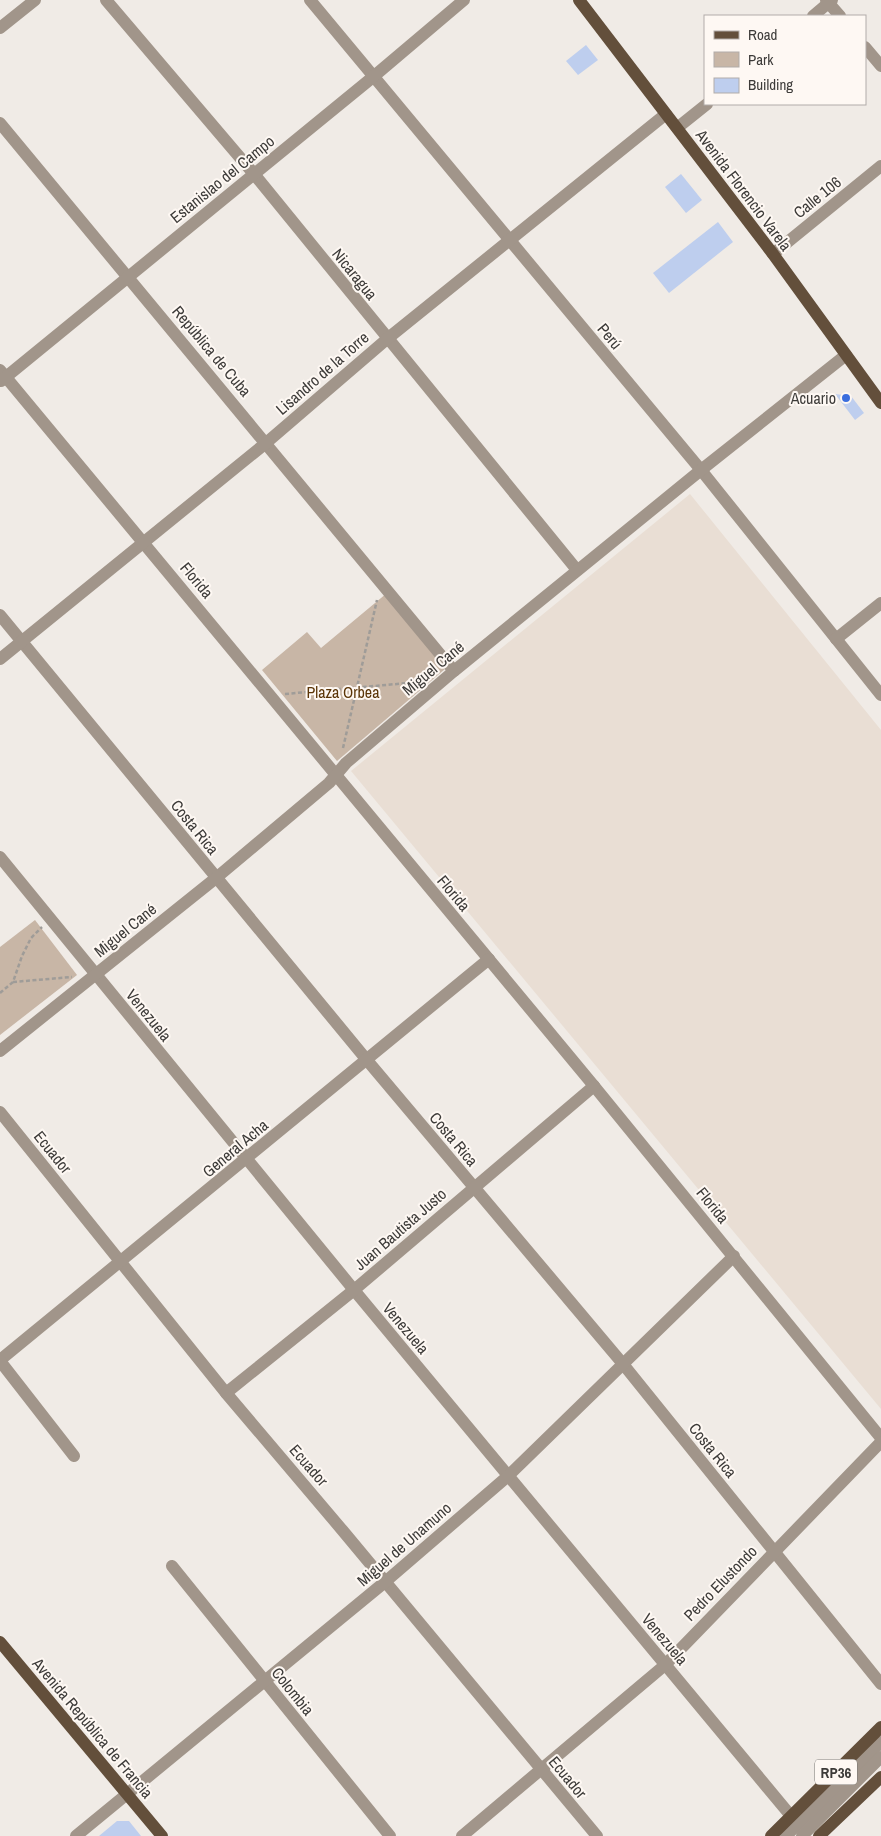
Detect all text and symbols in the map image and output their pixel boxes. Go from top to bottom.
legend [704,15,866,105]
text: Road [748,24,777,45]
text: Park [748,49,774,70]
text: Building [748,74,793,95]
street label: Avenida Florencio Varela [690,124,797,256]
street label: Estanislao del Campo [165,130,279,228]
street label: Calle 106 [789,171,845,223]
street label: Nicaragua [327,244,383,305]
street label: República de Cuba [167,301,257,402]
street label: Perú [593,318,627,354]
street label: Lisandro de la Torre [271,326,373,420]
place label: Acuario [790,387,836,409]
marker: Acuario [840,392,852,404]
street label: Florida [175,557,219,603]
street label: Miguel Cané [397,636,469,700]
park label: Plaza Orbea [307,681,380,703]
street label: Costa Rica [166,795,224,860]
street label: Florida [432,870,476,916]
street label: Miguel Cané [89,898,161,962]
street label: Venezuela [121,984,177,1046]
street label: Costa Rica [425,1107,484,1171]
street label: General Acha [197,1114,273,1182]
street label: Ecuador [29,1126,77,1178]
street label: Florida [692,1182,735,1228]
street label: Juan Bautista Justo [349,1183,451,1275]
street label: Venezuela [378,1297,435,1359]
street label: Costa Rica [684,1418,742,1483]
street label: Ecuador [285,1439,334,1491]
street label: Miguel de Unamuno [352,1497,456,1591]
street label: Pedro Elustondo [678,1540,762,1626]
street label: Venezuela [637,1608,694,1670]
street label: Avenida República de Francia [27,1652,159,1803]
street label: Colombia [267,1662,320,1720]
street label: Ecuador [544,1751,593,1803]
road number: RP36 [815,1760,857,1784]

